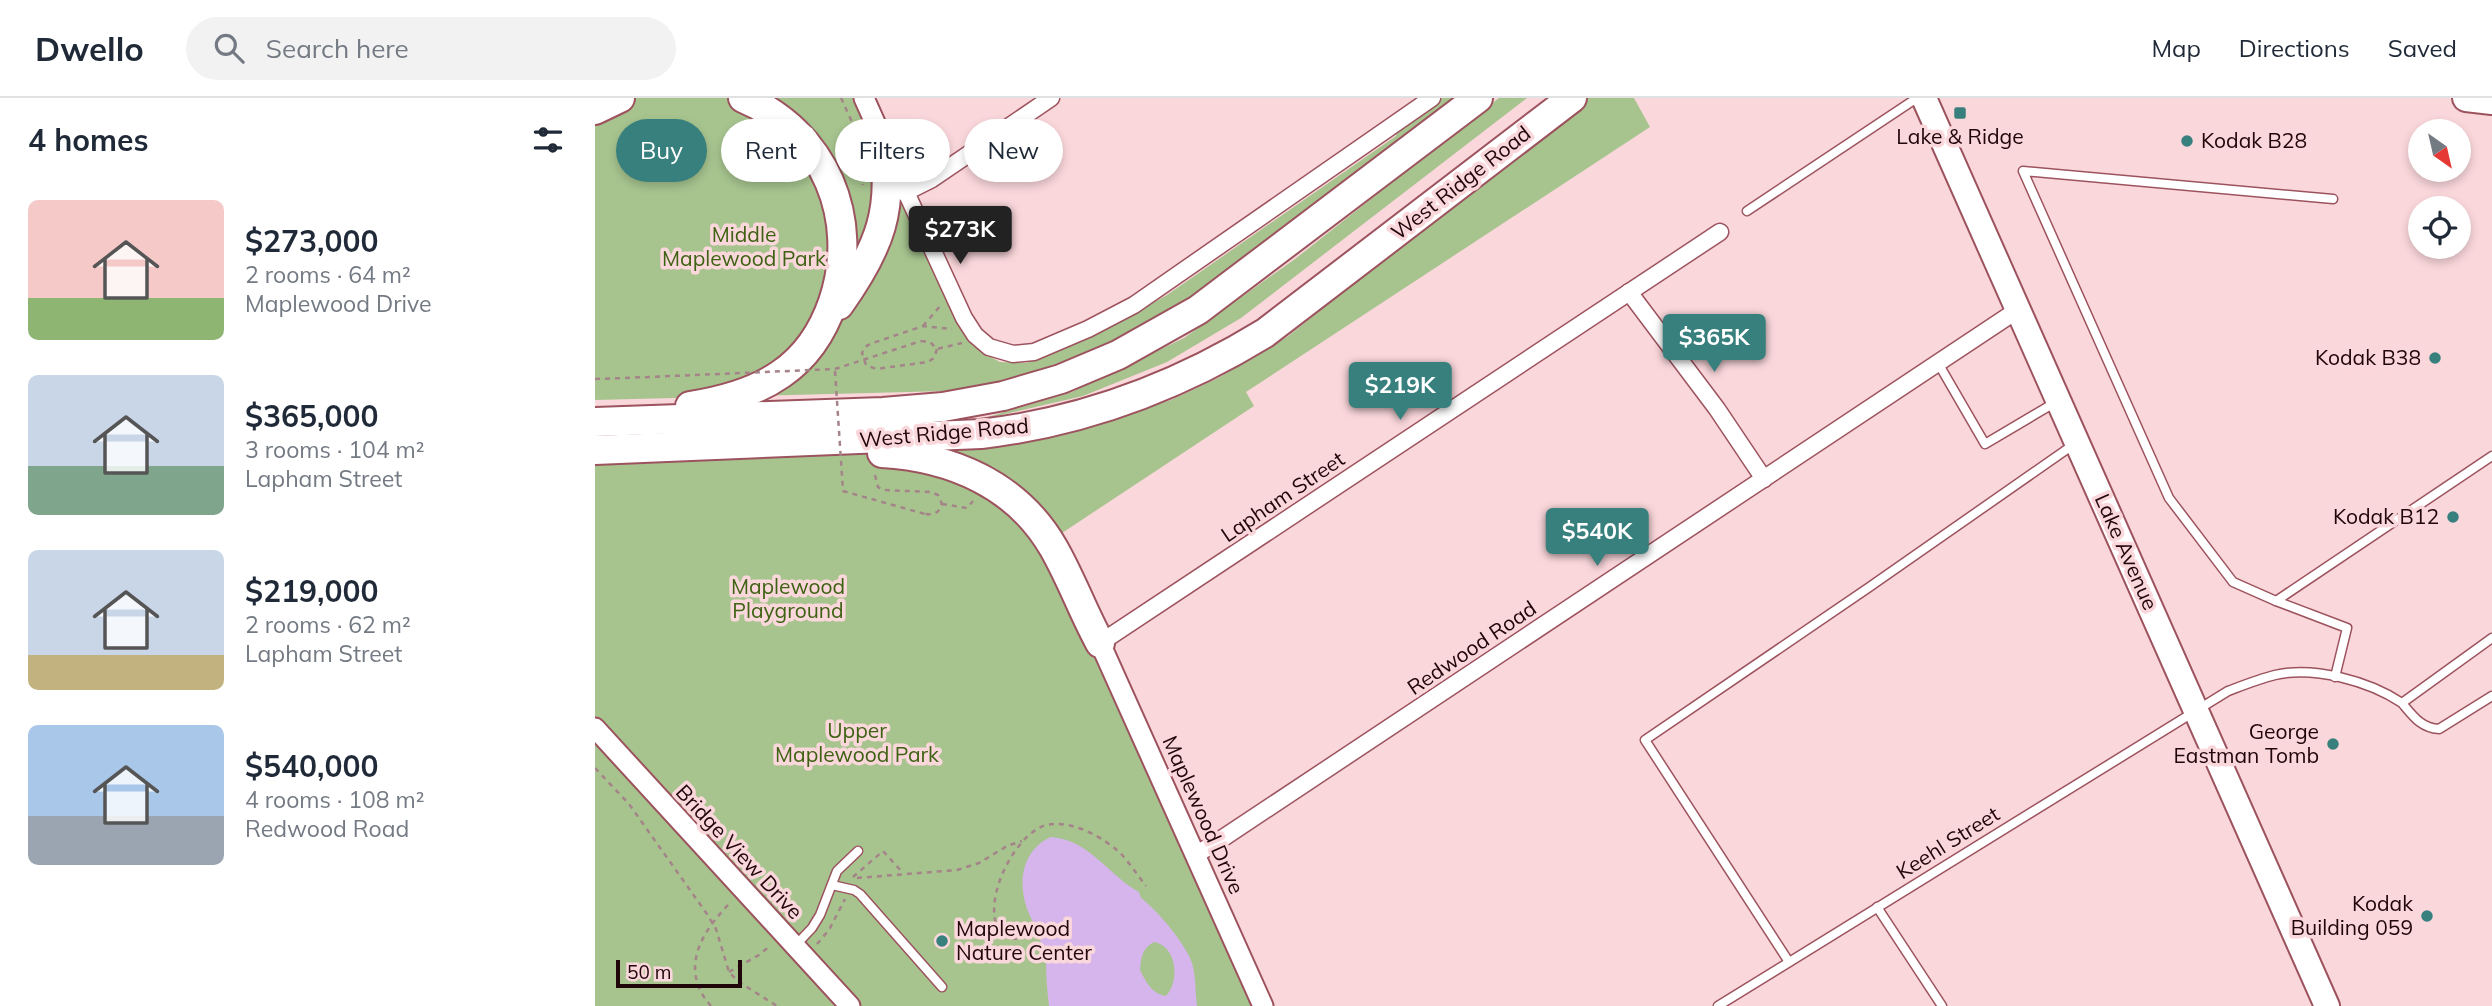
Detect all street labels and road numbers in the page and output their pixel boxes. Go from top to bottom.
street label: West Ridge Road [1385,120,1535,245]
street label: West Ridge Road [858,412,1030,452]
street label: Lapham Street [1216,445,1349,547]
street label: Lake Avenue [2090,489,2164,614]
street label: Redwood Road [1402,594,1541,700]
street label: Maplewood Drive [1157,731,1250,898]
street label: Bridge View Drive [671,779,809,924]
street label: Keehl Street [1891,800,2004,884]

